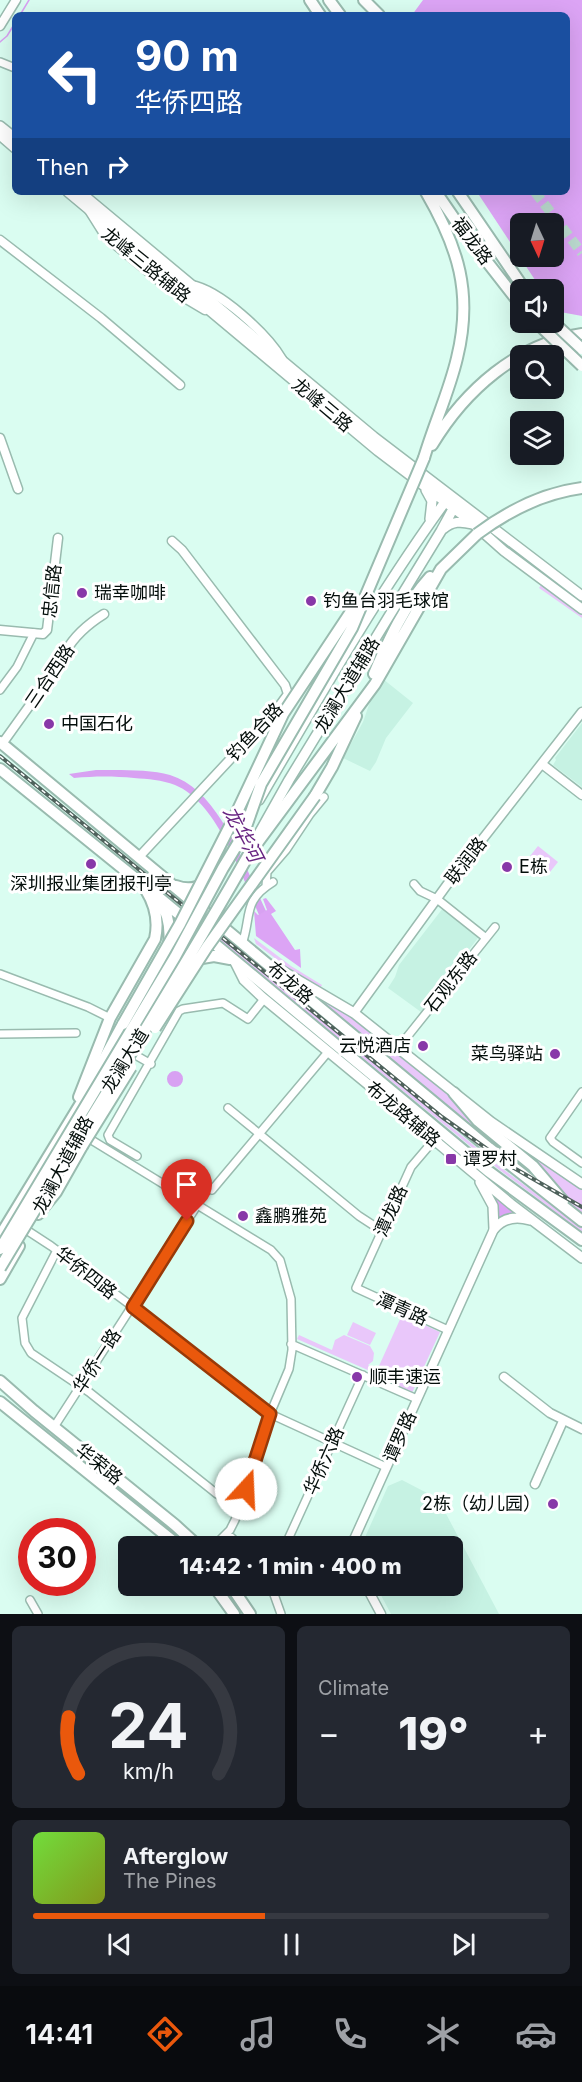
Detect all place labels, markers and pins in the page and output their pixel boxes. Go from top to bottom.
place label: 瑞幸咖啡 [94,582,166,603]
marker: 瑞幸咖啡 [75,586,89,600]
place label: 钓鱼台羽毛球馆 [323,590,449,611]
marker: 钓鱼台羽毛球馆 [304,594,318,608]
place label: 中国石化 [61,713,133,734]
marker: 中国石化 [42,717,56,731]
place label: E栋 [519,856,548,877]
marker: 深圳报业集团报刊亭 [84,857,98,871]
marker: E栋 [500,860,514,874]
place label: 深圳报业集团报刊亭 [10,873,172,894]
place label: 云悦酒店 [339,1035,411,1056]
marker: 云悦酒店 [416,1039,430,1053]
place label: 菜鸟驿站 [471,1043,543,1064]
marker: 菜鸟驿站 [548,1047,562,1061]
place label: 谭罗村 [463,1148,517,1169]
marker: 谭罗村 [444,1152,458,1166]
pin [161,1159,212,1221]
place label: 鑫鹏雅苑 [255,1205,327,1226]
marker: 鑫鹏雅苑 [236,1209,250,1223]
place label: 顺丰速运 [369,1366,441,1387]
marker: 顺丰速运 [350,1370,364,1384]
place label: 2栋（幼儿园） [422,1493,541,1514]
marker: 2栋（幼儿园） [546,1497,560,1511]

